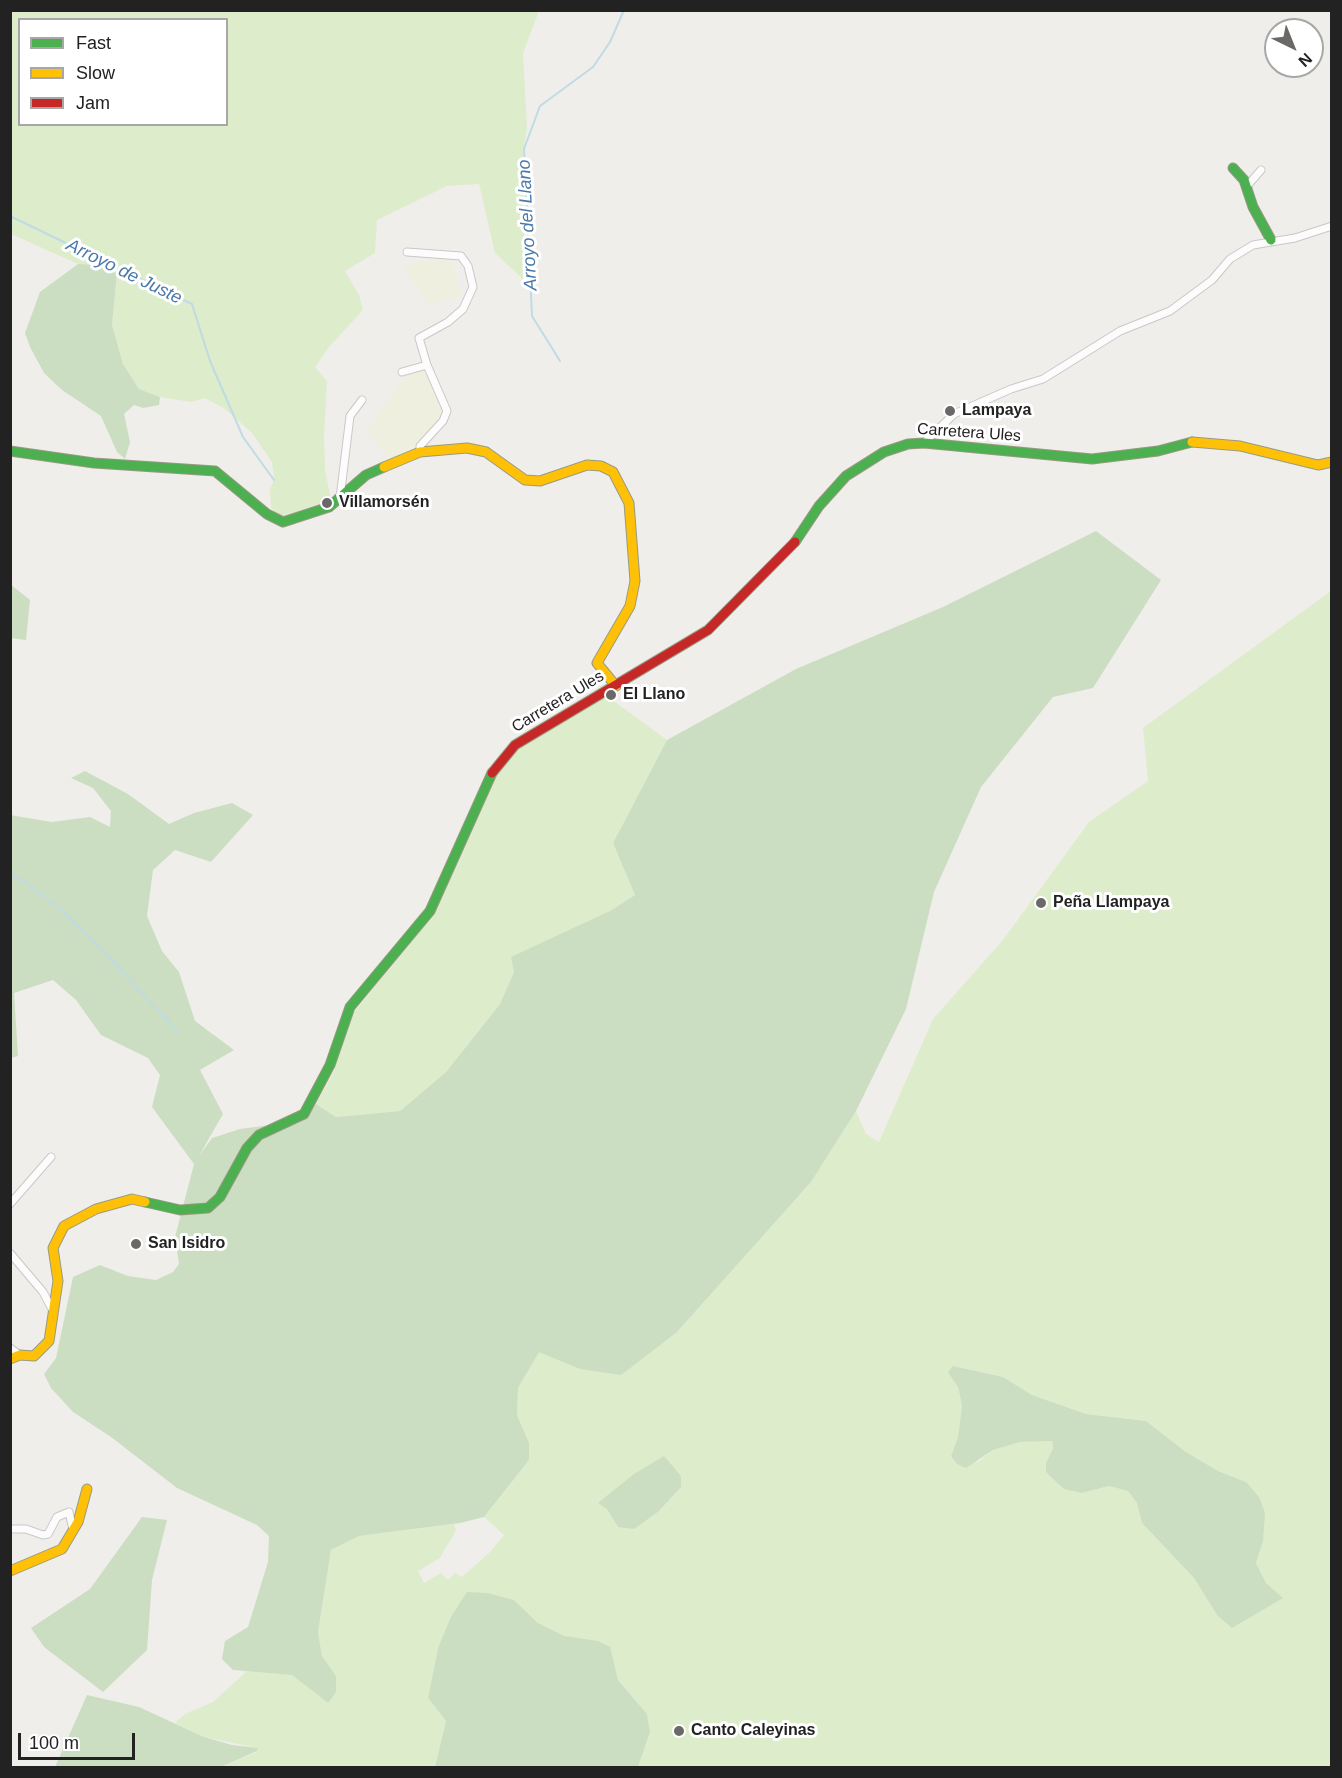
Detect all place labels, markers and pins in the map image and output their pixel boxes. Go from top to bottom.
place label: Lampaya [962,401,1031,421]
marker: Lampaya [943,404,957,418]
place label: Villamorsén [339,493,429,513]
marker: Villamorsén [320,496,334,510]
place label: El Llano [623,685,685,705]
marker: El Llano [604,688,618,702]
place label: Peña Llampaya [1053,893,1170,913]
marker: Peña Llampaya [1034,896,1048,910]
place label: San Isidro [148,1234,225,1254]
marker: San Isidro [129,1237,143,1251]
place label: Canto Caleyinas [691,1721,815,1741]
marker: Canto Caleyinas [672,1724,686,1738]

